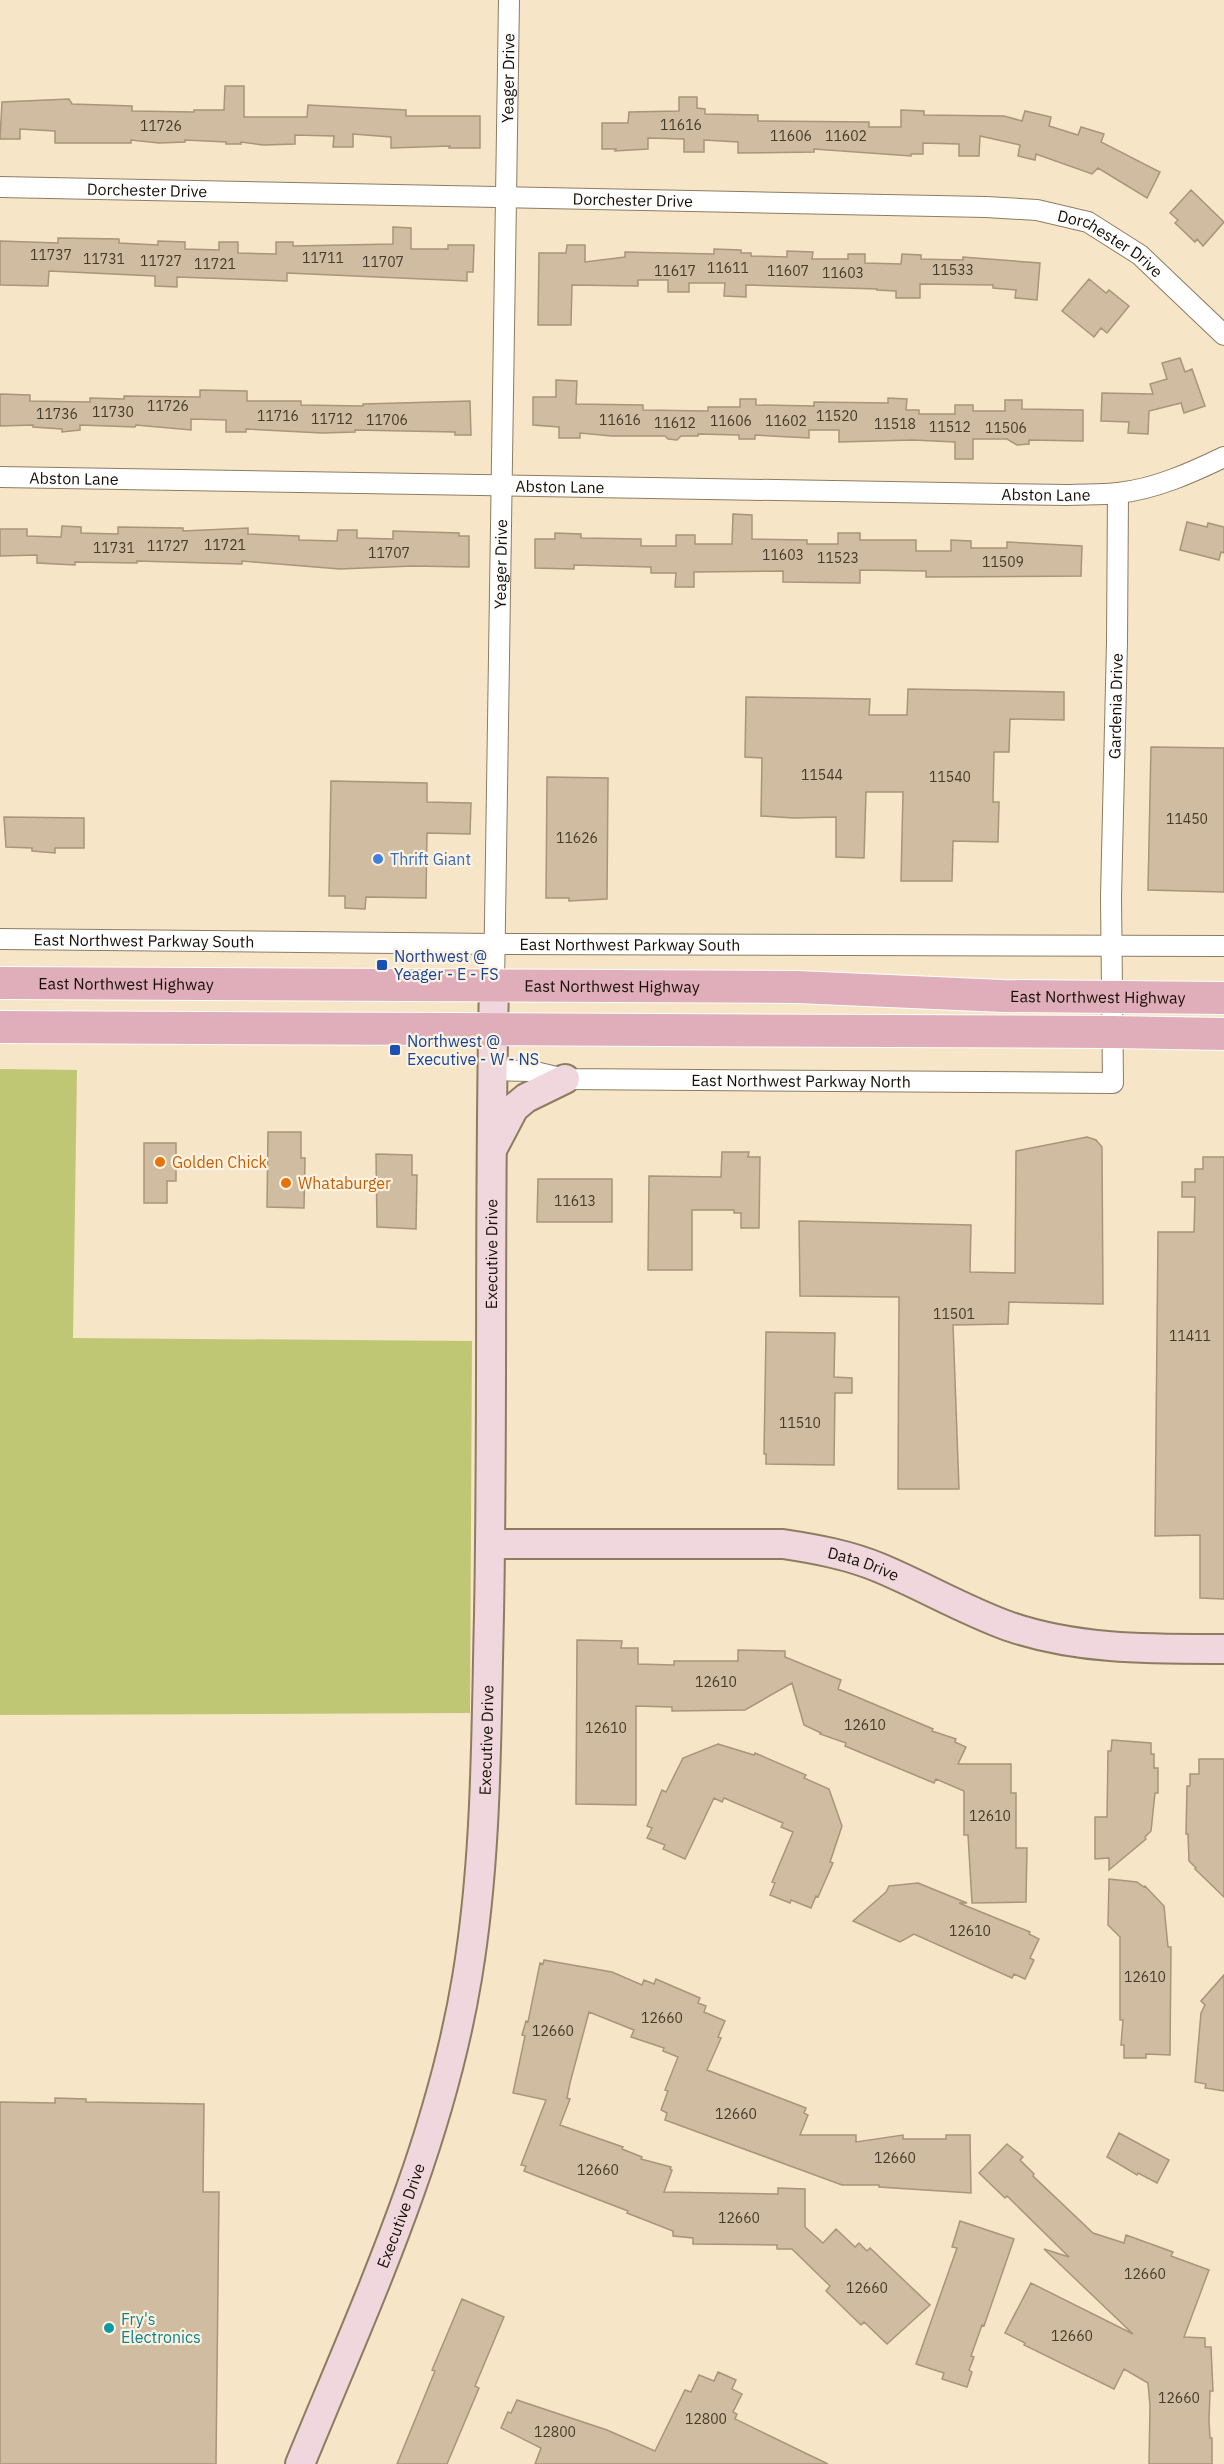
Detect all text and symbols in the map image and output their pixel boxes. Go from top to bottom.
street label: Yeager Drive [497,33,518,123]
house number: 11616 [660,116,702,134]
house number: 11726 [140,117,182,135]
house number: 11606 [770,127,812,145]
house number: 11602 [825,127,867,145]
street label: Dorchester Drive [87,179,208,201]
street label: Dorchester Drive [572,189,693,211]
street label: Dorchester Drive [1056,205,1167,282]
house number: 11737 [30,246,72,264]
house number: 11711 [302,249,344,267]
house number: 11731 [83,250,125,268]
house number: 11727 [140,252,182,270]
house number: 11707 [362,253,404,271]
house number: 11721 [194,255,236,273]
house number: 11611 [707,259,749,277]
house number: 11533 [932,261,974,279]
house number: 11617 [654,262,696,280]
house number: 11607 [767,262,809,280]
house number: 11603 [822,264,864,282]
house number: 11726 [147,397,189,415]
house number: 11730 [92,403,134,421]
house number: 11736 [36,405,78,423]
house number: 11716 [257,407,299,425]
house number: 11520 [816,407,858,425]
house number: 11712 [311,410,353,428]
house number: 11706 [366,411,408,429]
house number: 11616 [599,411,641,429]
house number: 11606 [710,412,752,430]
house number: 11602 [765,412,807,430]
house number: 11612 [654,414,696,432]
house number: 11518 [874,415,916,433]
house number: 11512 [929,418,971,436]
house number: 11506 [985,419,1027,437]
street label: Abston Lane [29,467,119,489]
street label: Abston Lane [515,476,605,497]
street label: Abston Lane [1001,484,1091,505]
street label: Yeager Drive [490,519,511,609]
house number: 11721 [204,536,246,554]
house number: 11727 [147,537,189,555]
house number: 11731 [93,539,135,557]
house number: 11707 [368,544,410,562]
house number: 11603 [762,546,804,564]
house number: 11523 [817,549,859,567]
house number: 11509 [982,553,1024,571]
street label: Gardenia Drive [1104,653,1127,759]
house number: 11544 [801,766,843,784]
house number: 11540 [929,768,971,786]
house number: 11450 [1166,810,1208,828]
house number: 11626 [556,829,598,847]
place label: Thrift Giant [390,849,471,869]
marker: Thrift Giant [371,852,385,866]
street label: East Northwest Parkway South [33,929,254,952]
street label: East Northwest Parkway South [520,934,740,955]
place label: Northwest @ Yeager - E - FS [394,946,498,984]
marker: Northwest @ Yeager - E - FS [375,958,389,972]
street label: East Northwest Highway [38,973,214,994]
street label: East Northwest Highway [524,976,700,997]
street label: East Northwest Highway [1010,986,1186,1008]
place label: Northwest @ Executive - W - NS [407,1031,539,1069]
marker: Northwest @ Executive - W - NS [388,1043,402,1057]
street label: East Northwest Parkway North [691,1070,911,1092]
place label: Golden Chick [172,1152,267,1172]
marker: Golden Chick [153,1155,167,1169]
place label: Whataburger [298,1173,391,1193]
marker: Whataburger [279,1176,293,1190]
house number: 11613 [554,1192,596,1210]
street label: Executive Drive [481,1199,501,1309]
house number: 11501 [933,1305,975,1323]
house number: 11411 [1169,1327,1211,1345]
house number: 11510 [779,1414,821,1432]
street label: Data Drive [826,1542,903,1585]
house number: 12610 [695,1673,737,1691]
street label: Executive Drive [474,1685,498,1796]
house number: 12610 [844,1716,886,1734]
house number: 12610 [585,1719,627,1737]
house number: 12610 [969,1807,1011,1825]
house number: 12610 [949,1922,991,1940]
house number: 12610 [1124,1968,1166,1986]
house number: 12660 [641,2009,683,2027]
house number: 12660 [532,2022,574,2040]
house number: 12660 [715,2105,757,2123]
house number: 12660 [874,2149,916,2167]
street label: Executive Drive [372,2160,429,2271]
house number: 12660 [577,2161,619,2179]
house number: 12660 [718,2209,760,2227]
house number: 12660 [1124,2265,1166,2283]
house number: 12660 [846,2279,888,2297]
place label: Fry's Electronics [121,2309,201,2347]
marker: Fry's Electronics [102,2321,116,2335]
house number: 12660 [1051,2327,1093,2345]
house number: 12660 [1158,2389,1200,2407]
house number: 12800 [685,2410,727,2428]
house number: 12800 [534,2423,576,2441]

